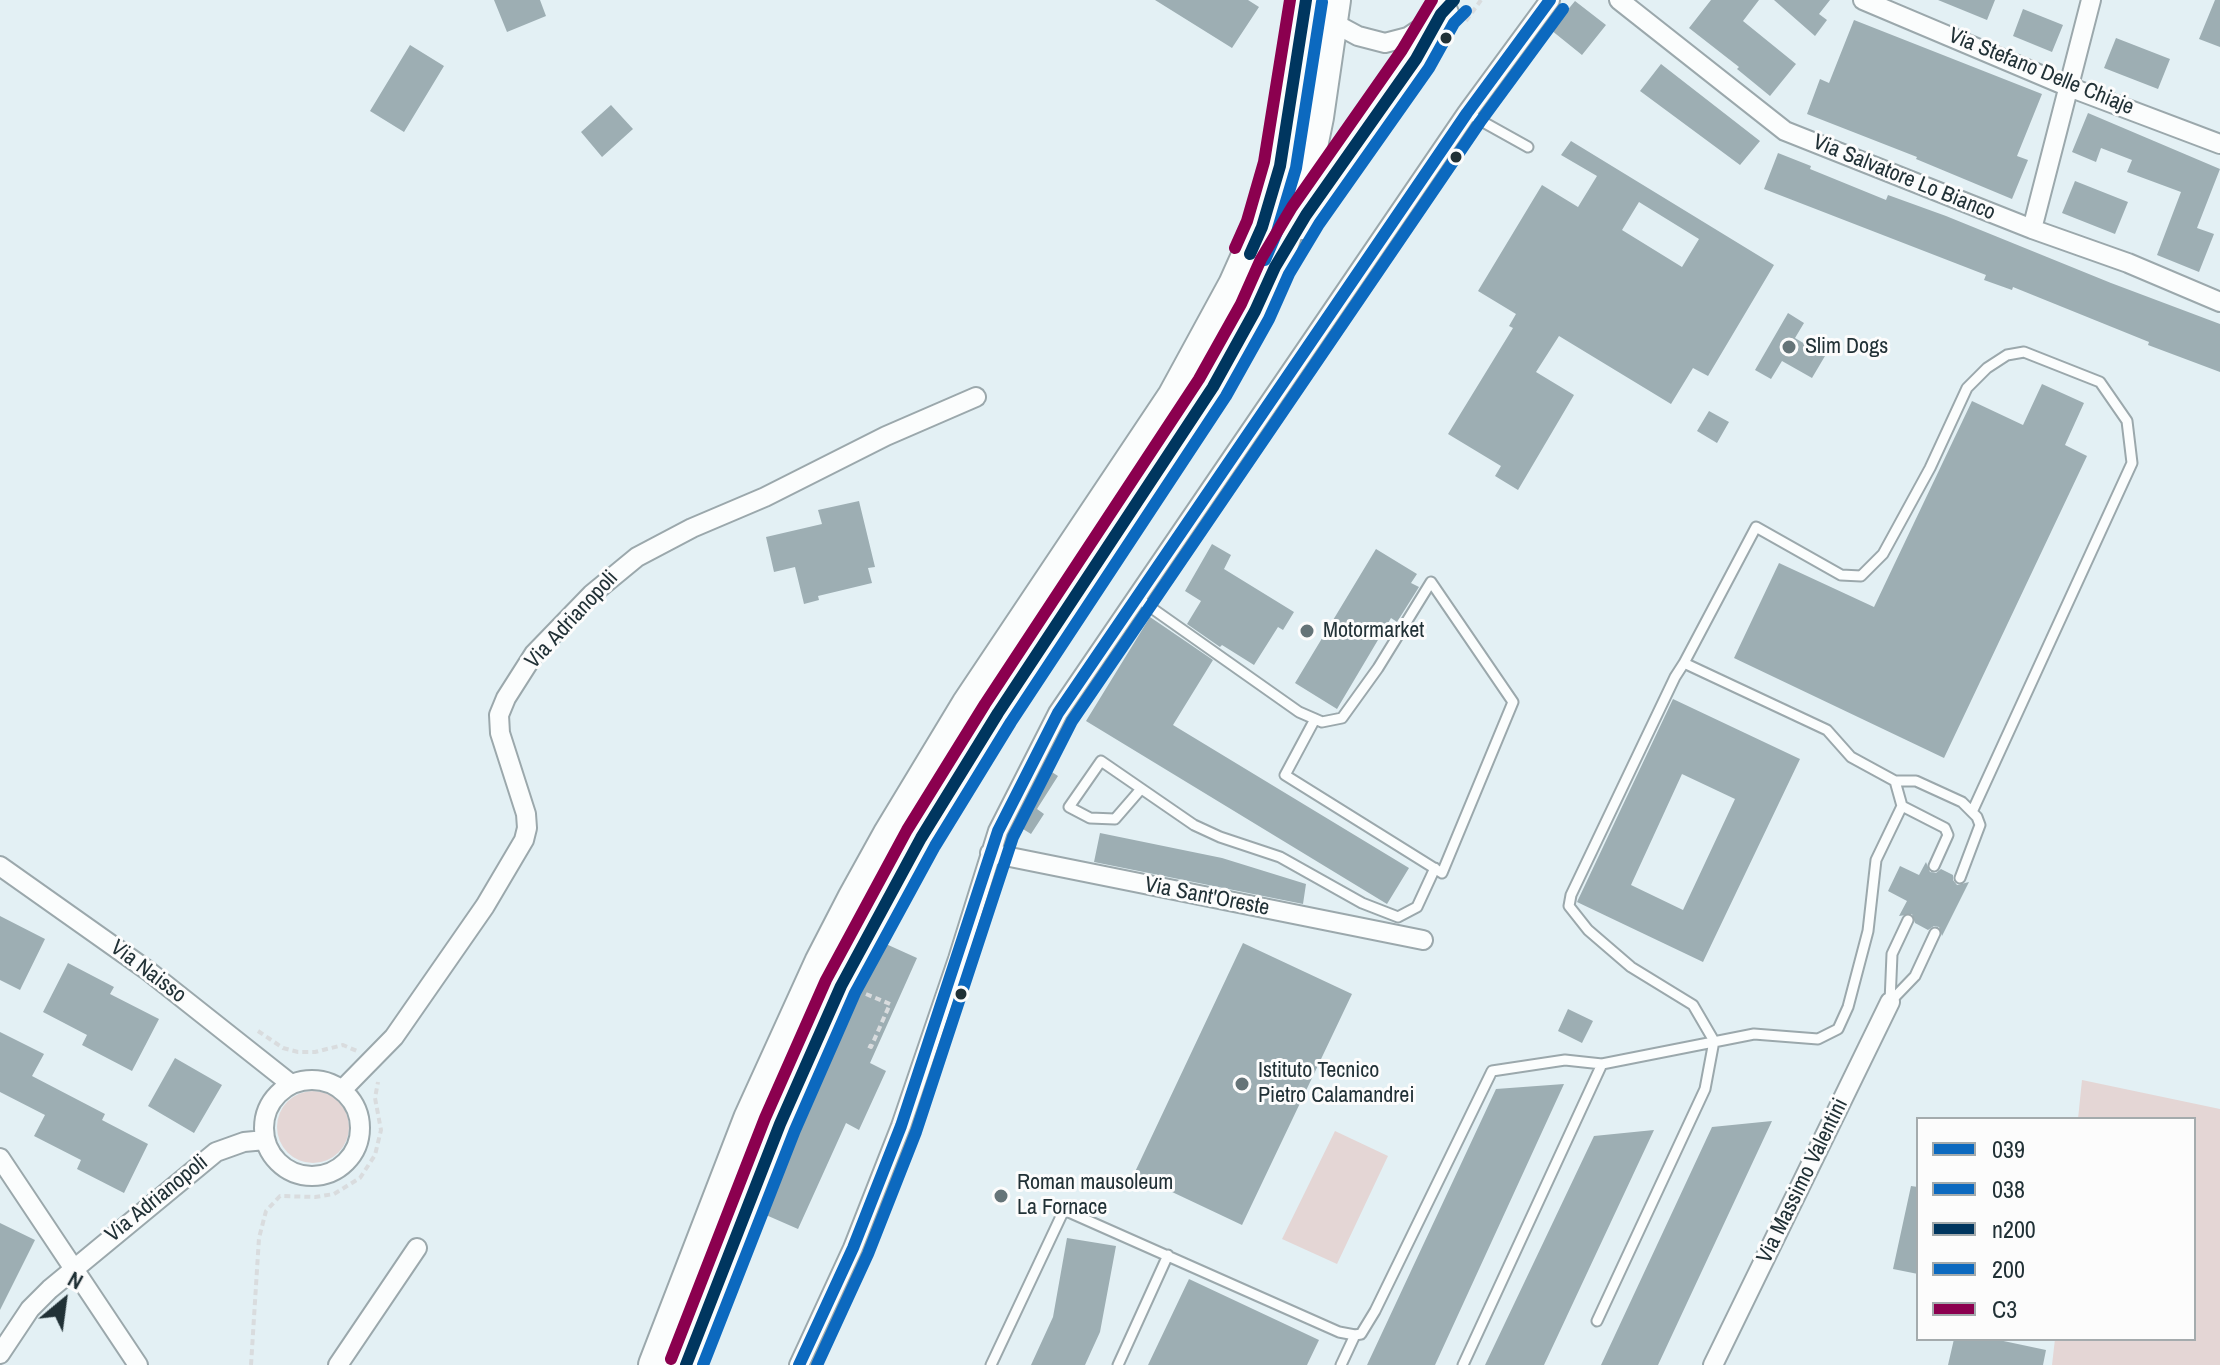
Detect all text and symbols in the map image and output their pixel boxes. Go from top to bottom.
street label: Via Stefano Delle Chiaje [1945,23,2137,121]
unlabelled marker [1438,30,1454,46]
street label: Via Salvatore Lo Bianco [1809,129,1999,227]
unlabelled marker [1448,149,1464,165]
place label: Slim Dogs [1805,334,1888,360]
marker: Slim Dogs [1780,338,1798,356]
street label: Via Adrianopoli [520,566,624,674]
place label: Motormarket [1323,618,1424,644]
marker: Motormarket [1298,622,1316,640]
street label: Via Sant'Oreste [1142,872,1272,922]
street label: Via Naisso [105,935,191,1009]
unlabelled marker [953,986,969,1002]
place label: Istituto Tecnico Pietro Calamandrei [1258,1058,1414,1110]
marker: Istituto Tecnico Pietro Calamandrei [1233,1075,1251,1093]
street label: Via Massimo Valentini [1752,1094,1854,1268]
legend [1916,1117,2196,1341]
text: 039 [1992,1133,2025,1165]
street label: Via Adrianopoli [100,1150,214,1248]
place label: Roman mausoleum La Fornace [1017,1170,1173,1222]
text: 038 [1992,1173,2025,1205]
marker: Roman mausoleum La Fornace [992,1187,1010,1205]
text: n200 [1992,1213,2036,1245]
text: 200 [1992,1253,2025,1285]
north arrow [24,1261,104,1341]
text: N [63,1264,89,1296]
text: C3 [1992,1293,2017,1325]

